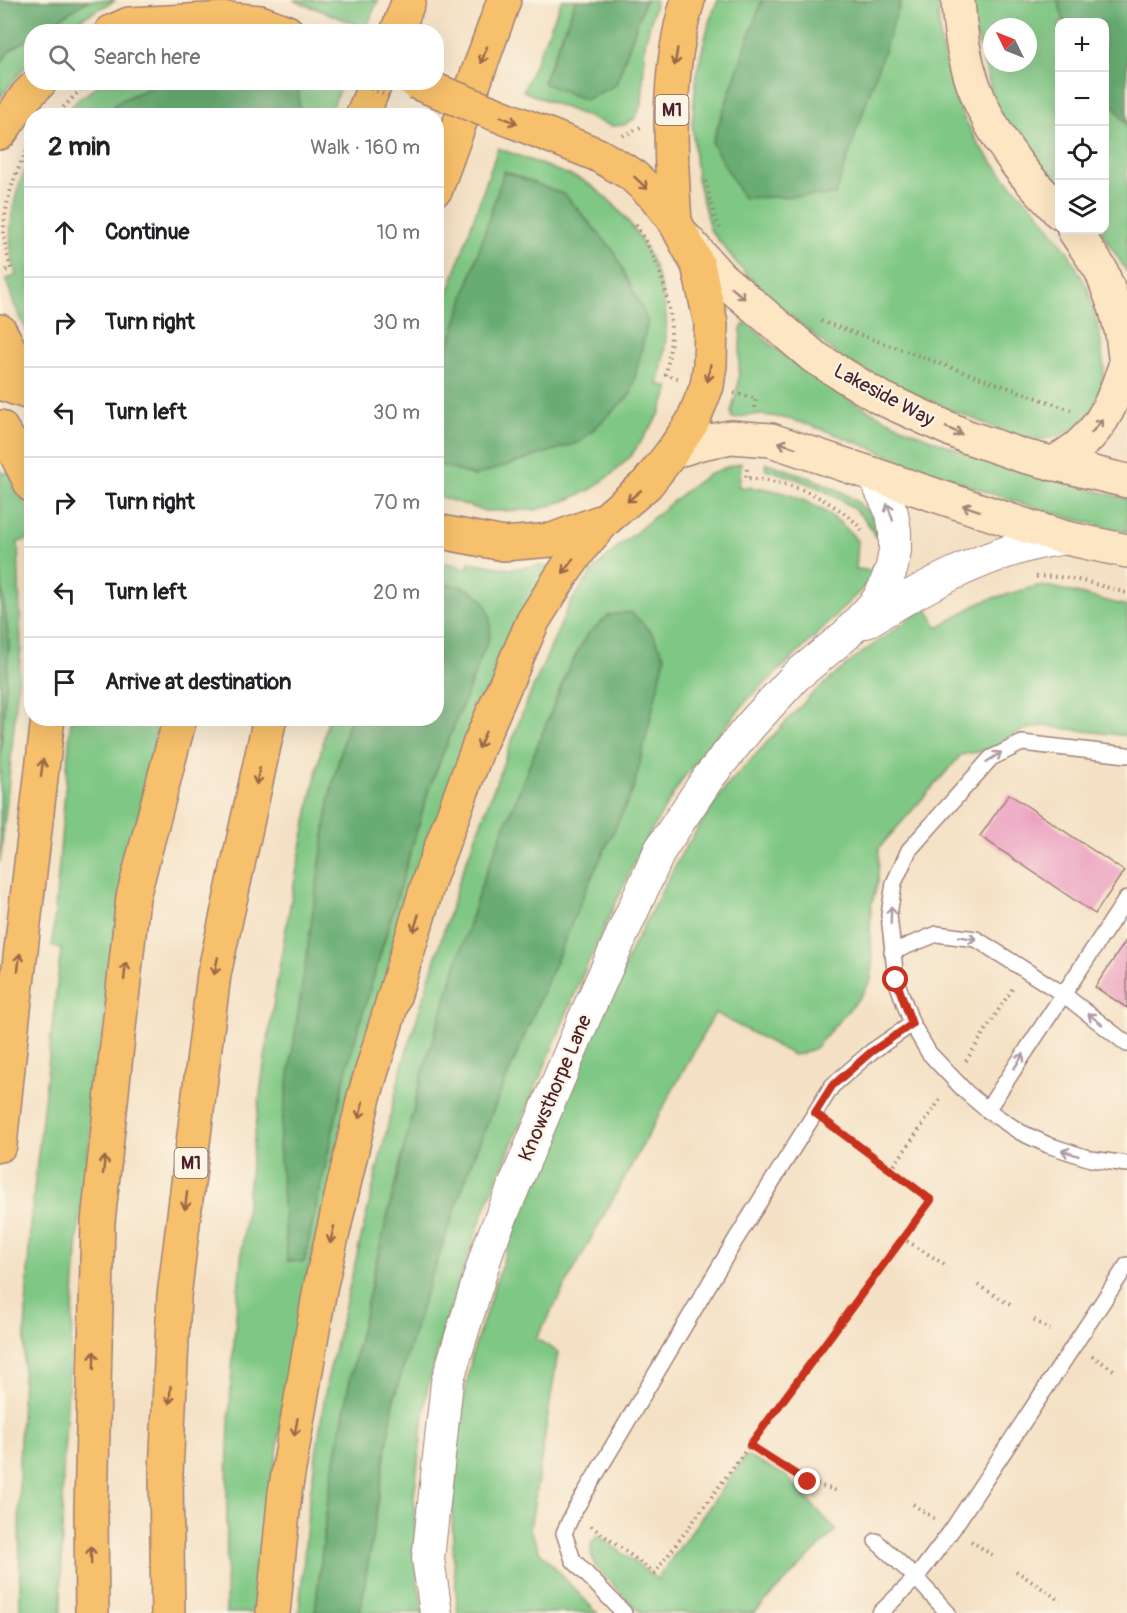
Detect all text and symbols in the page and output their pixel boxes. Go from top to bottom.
north arrow [983,18,1037,72]
map controls [1055,18,1109,234]
button: + [1055,18,1109,72]
search box [24,24,444,90]
icon: search [45,41,78,74]
text: Search here [93,43,200,71]
one-way arrow [478,45,489,64]
one-way arrow [670,47,681,66]
button: − [1055,72,1109,126]
road number: M1 [656,95,688,125]
one-way arrow [499,115,517,126]
button: locate [1055,126,1109,180]
text: 2 min [48,131,110,163]
text: Walk · 160 m [310,135,420,160]
one-way arrow [634,176,649,190]
button: layers [1055,180,1109,234]
icon: ahead [48,216,81,249]
text: Continue [105,218,189,246]
text: 10 m [376,220,420,245]
one-way arrow [730,286,745,300]
icon: right [48,306,81,339]
text: Turn right [105,308,195,336]
text: 30 m [373,310,420,335]
street label: Lakeside Way [829,358,939,432]
one-way arrow [703,362,714,382]
icon: left [48,396,81,429]
text: Turn left [105,398,187,426]
text: 30 m [373,400,420,425]
one-way arrow [1091,418,1104,434]
one-way arrow [944,426,962,437]
one-way arrow [778,439,797,450]
icon: right [48,486,81,519]
text: Turn right [105,488,195,516]
one-way arrow [626,489,642,502]
text: 70 m [374,490,420,515]
one-way arrow [962,501,981,512]
one-way arrow [884,503,895,522]
one-way arrow [562,557,574,573]
icon: left [48,576,81,609]
text: Turn left [105,578,187,606]
text: 20 m [373,580,420,605]
icon: arrive [48,666,81,699]
text: Arrive at destination [105,668,291,696]
one-way arrow [476,730,487,748]
one-way arrow [986,751,1003,764]
one-way arrow [37,759,48,779]
one-way arrow [252,765,263,785]
one-way arrow [885,906,896,926]
one-way arrow [410,913,421,932]
one-way arrow [958,933,977,944]
one-way arrow [14,953,25,972]
one-way arrow [210,956,221,975]
one-way arrow [120,962,131,981]
route start [882,966,908,992]
street label: Knowsthorpe Lane [513,1011,597,1165]
one-way arrow [1087,1012,1103,1025]
one-way arrow [1013,1053,1025,1070]
one-way arrow [354,1100,366,1119]
one-way arrow [1061,1146,1080,1157]
road number: M1 [174,1148,207,1178]
one-way arrow [99,1155,110,1175]
one-way arrow [180,1191,191,1211]
one-way arrow [326,1225,337,1244]
one-way arrow [89,1350,100,1370]
one-way arrow [164,1385,175,1405]
one-way arrow [291,1417,302,1436]
route end [794,1468,820,1494]
one-way arrow [86,1545,97,1565]

